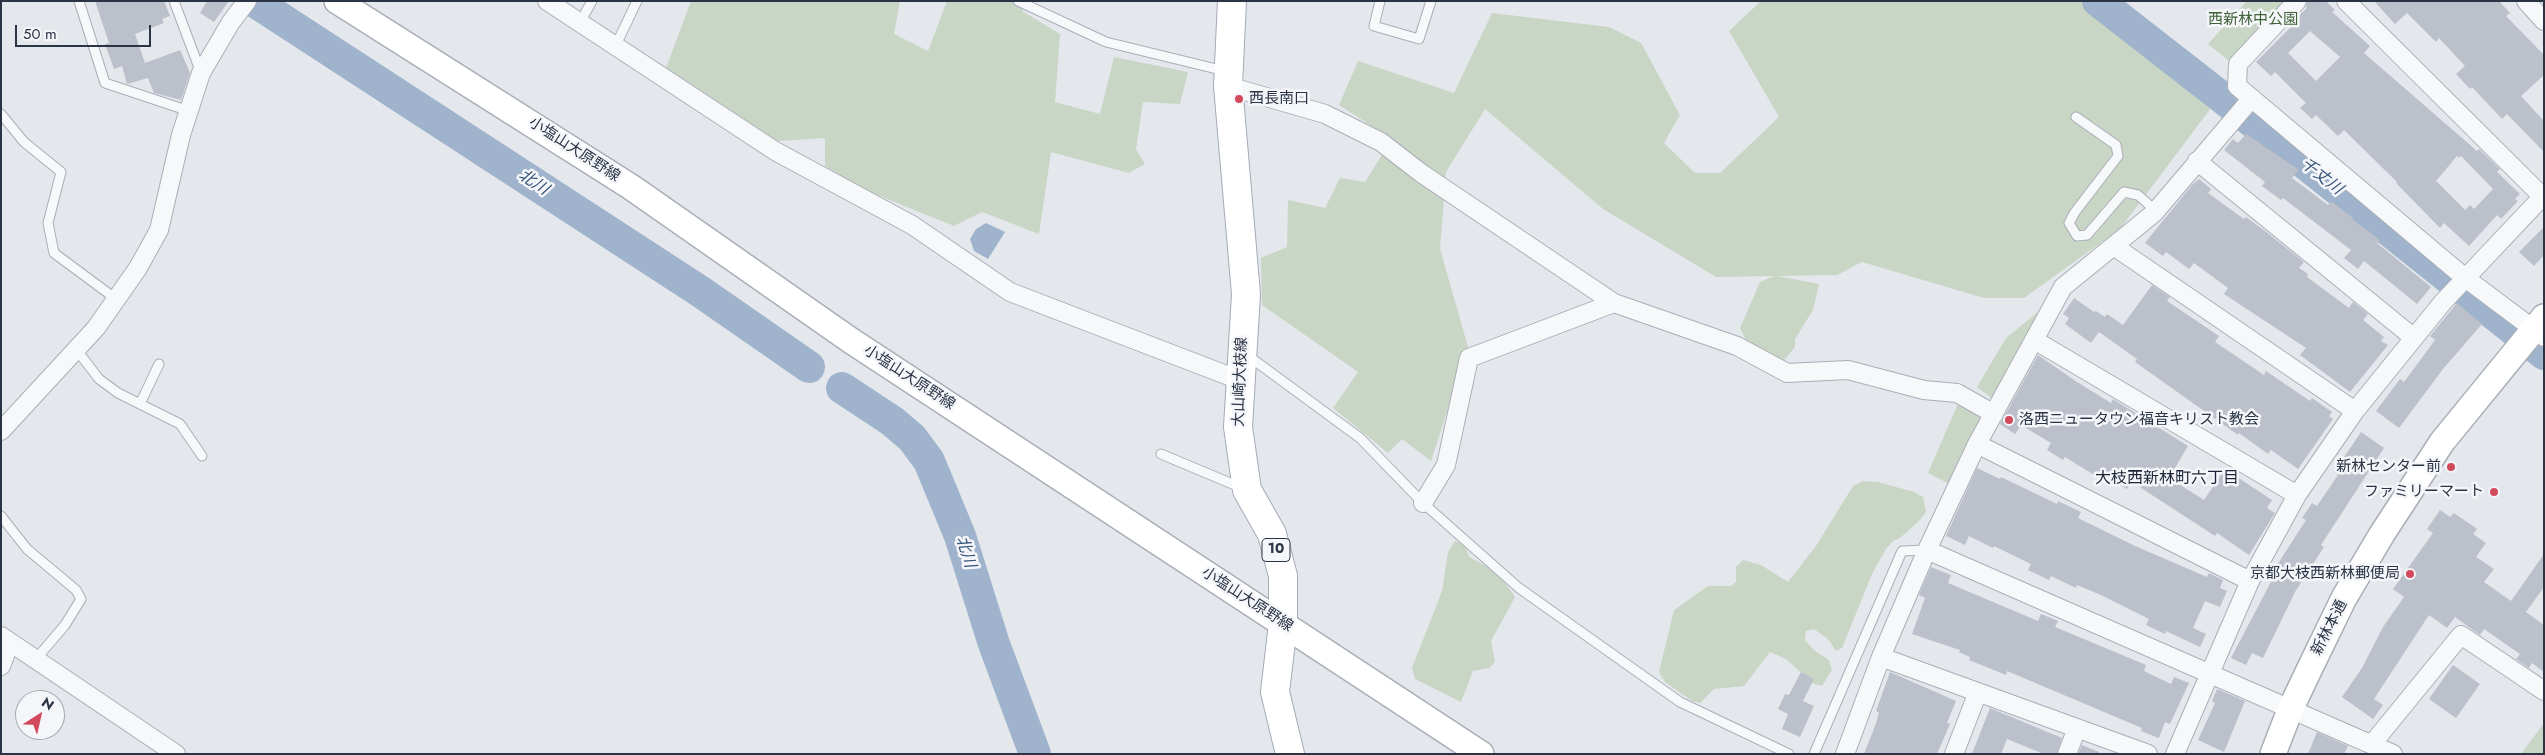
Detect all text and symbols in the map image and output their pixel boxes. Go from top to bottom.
park label: 西新林中公園 [2208,11,2298,29]
scale bar [18,15,154,47]
text: 50 m [23,23,57,45]
place label: 西長南口 [1249,90,1309,108]
marker: 西長南口 [1233,93,1245,105]
street label: 小塩山大原野線 [525,114,623,186]
water label: 千丈川 [2296,155,2346,199]
water label: 北川 [514,166,552,200]
street label: 大山崎大枝線 [1230,337,1252,427]
street label: 小塩山大原野線 [860,342,958,414]
place label: 洛西ニュータウン福音キリスト教会 [2019,411,2259,429]
marker: 洛西ニュータウン福音キリスト教会 [2003,414,2015,426]
place label: 新林センター前 [2336,458,2441,476]
marker: 新林センター前 [2445,461,2457,473]
district label: 大枝西新林町六丁目 [2095,469,2239,489]
place label: ファミリーマート [2364,483,2484,501]
marker: ファミリーマート [2488,486,2500,498]
water label: 北川 [951,534,979,570]
road number: 10 [1262,538,1290,562]
street label: 小塩山大原野線 [1198,564,1296,636]
place label: 京都大枝西新林郵便局 [2250,565,2400,583]
marker: 京都大枝西新林郵便局 [2404,568,2416,580]
street label: 新林本通 [2308,597,2352,659]
north arrow [15,690,65,740]
text: N [38,692,58,715]

